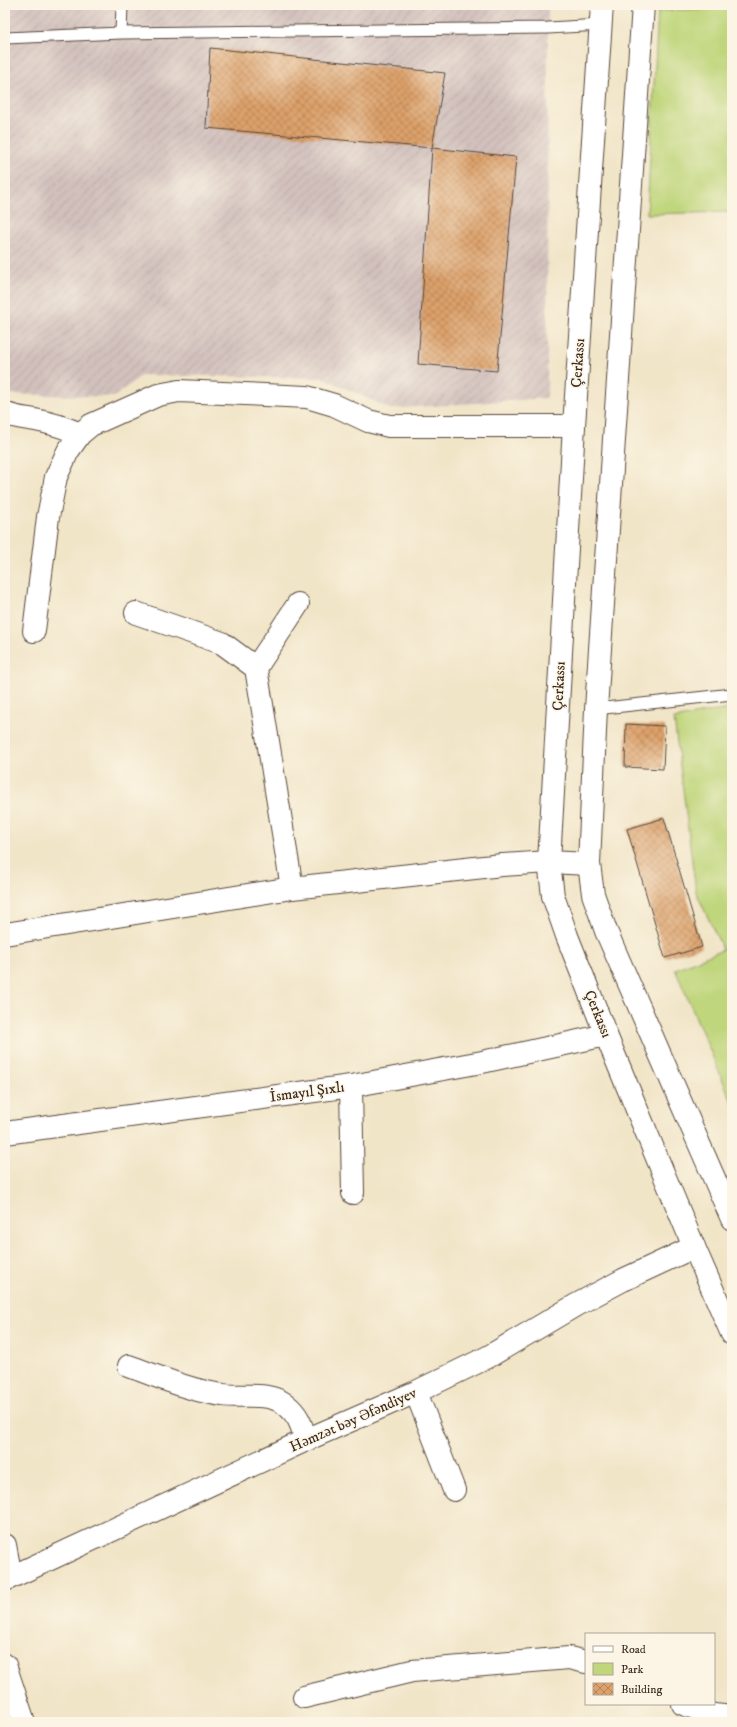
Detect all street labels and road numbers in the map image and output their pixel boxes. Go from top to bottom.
street label: Çerkassı [567,338,589,388]
street label: Çerkassı [548,661,570,711]
street label: Çerkassı [580,988,616,1041]
street label: İsmayıl Şıxlı [269,1077,346,1107]
street label: Həmzət bəy Əfəndiyev [287,1383,420,1457]

